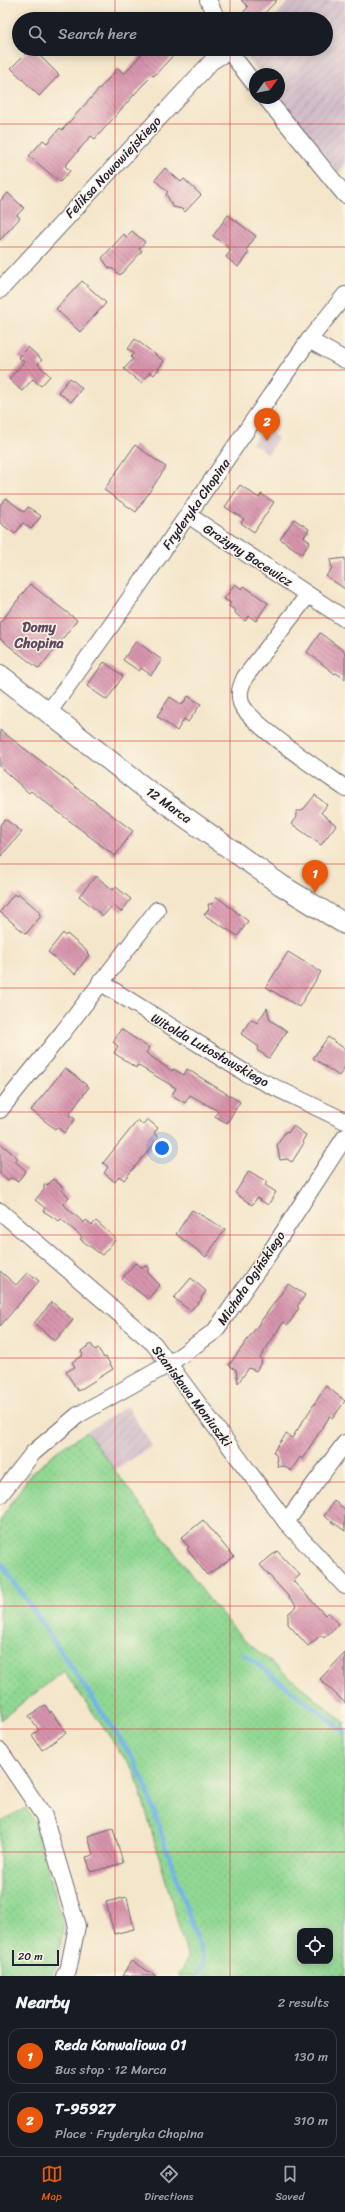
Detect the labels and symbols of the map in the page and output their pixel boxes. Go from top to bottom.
north arrow [249,68,285,104]
street label: Feliksa Nowowiejskiego [59,110,167,224]
pin: 2 [254,408,280,441]
street label: Fryderyka Chopina [156,453,236,554]
street label: Grażyny Bacewicz [198,517,298,593]
district label: Domy Chopina [13,615,65,656]
street label: 12 Marca [141,780,197,830]
pin: 1 [302,860,328,893]
street label: Witolda Lutosławskiego [146,1007,274,1094]
your location [152,1138,172,1158]
street label: Michała Ogińskiego [211,1226,291,1330]
street label: Stanisława Moniuszki [146,1340,238,1452]
scale bar [12,1948,59,1967]

